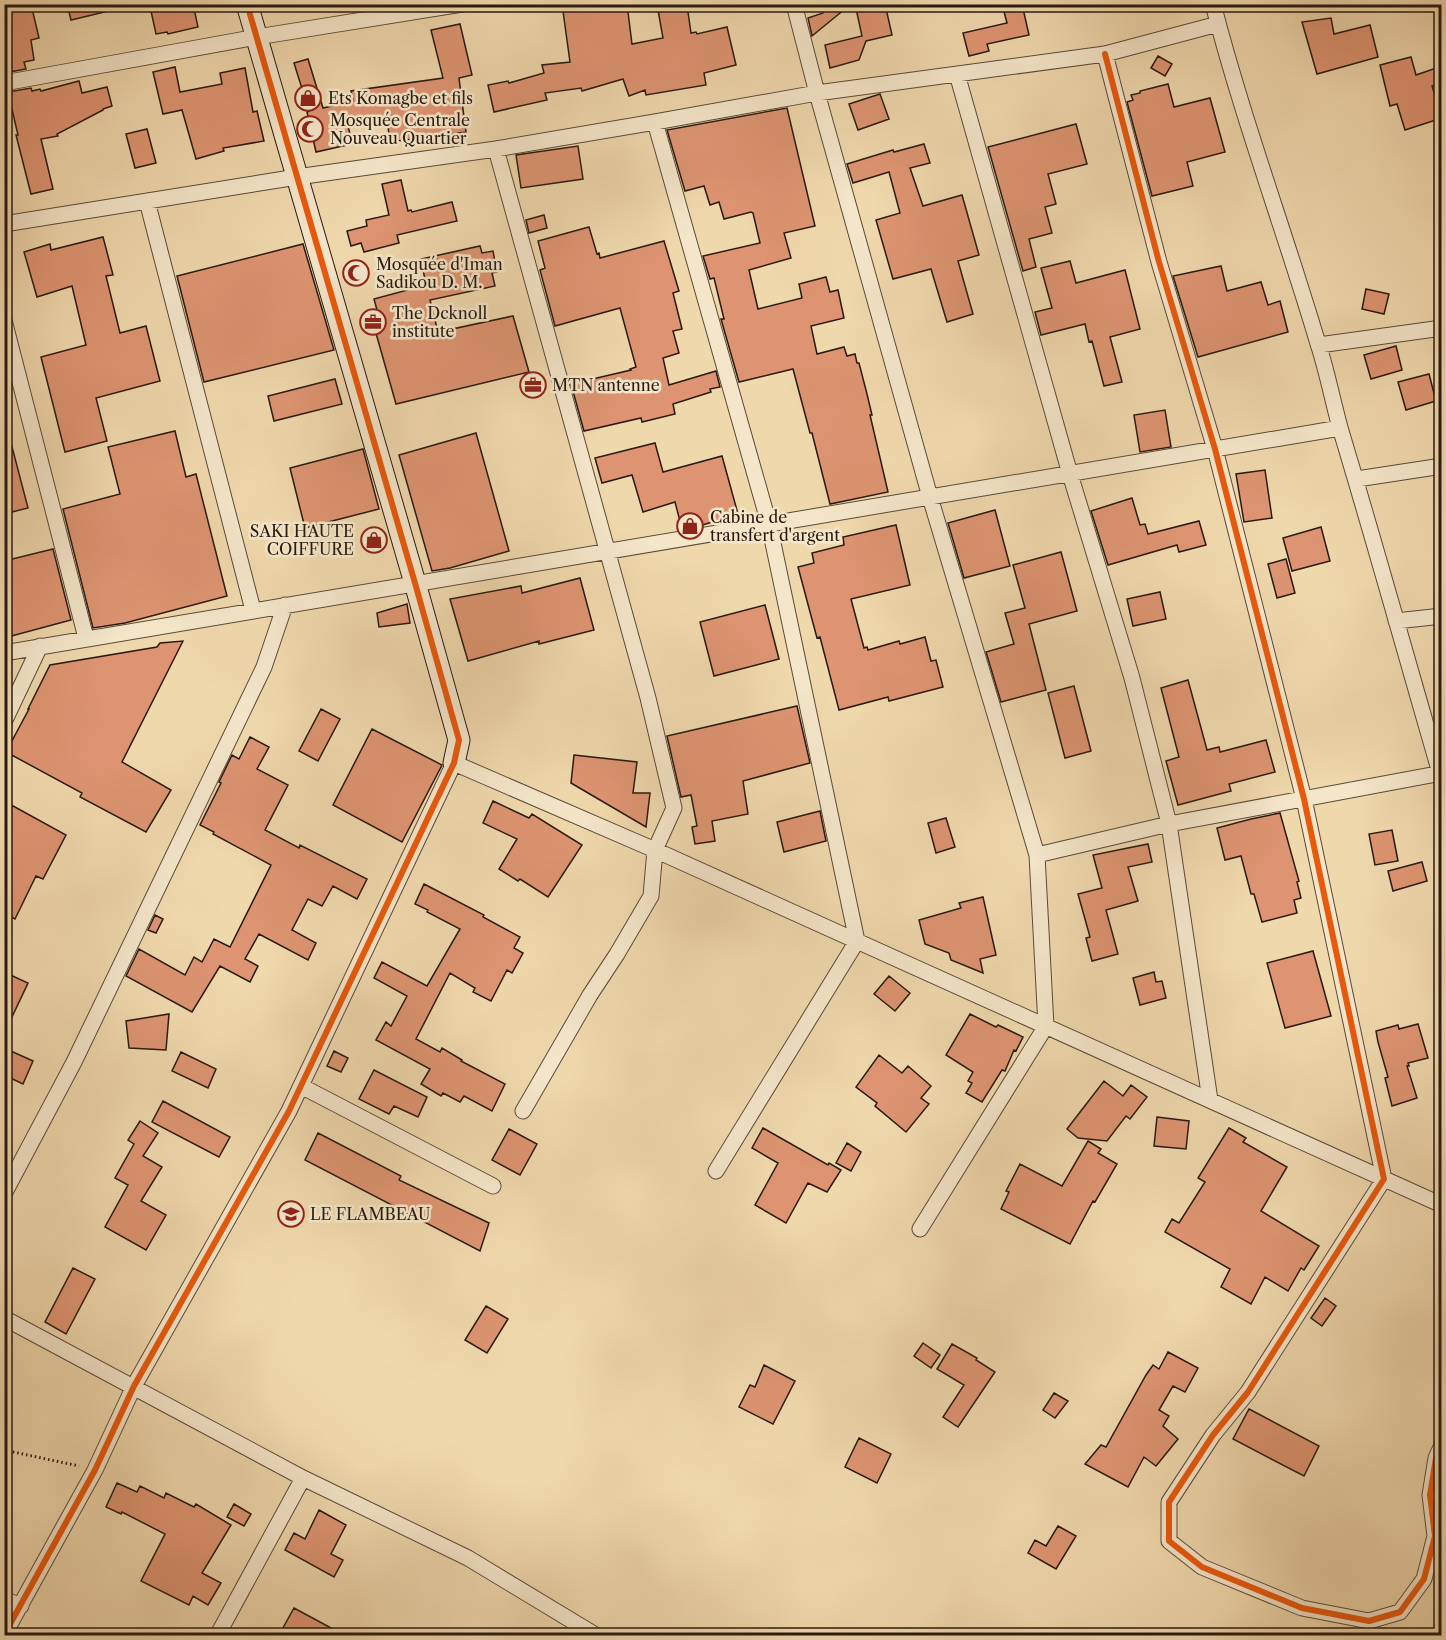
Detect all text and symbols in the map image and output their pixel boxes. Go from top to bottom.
shop icon: Ets Komagbe et fils [293,83,323,113]
place label: Ets Komagbe et fils [328,88,473,108]
place label: Mosquée Centrale Nouveau Quartier [330,110,470,148]
mosque icon: Mosquée Centrale Nouveau Quartier [295,114,325,144]
place label: Mosquée d'Iman Sadikou D. M. [376,254,503,292]
mosque icon: Mosquée d'Iman Sadikou D. M. [341,258,371,288]
place label: The Dcknoll institute [392,303,487,341]
office icon: The Dcknoll institute [358,307,388,337]
office icon: MTN antenne [518,370,548,400]
place label: MTN antenne [552,375,660,395]
place label: Cabine de transfert d'argent [710,507,840,545]
shop icon: Cabine de transfert d'argent [675,511,705,541]
place label: SAKI HAUTE COIFFURE [250,521,354,559]
shop icon: SAKI HAUTE COIFFURE [359,525,389,555]
school or university icon: LE FLAMBEAU [276,1199,306,1229]
place label: LE FLAMBEAU [310,1204,430,1224]

